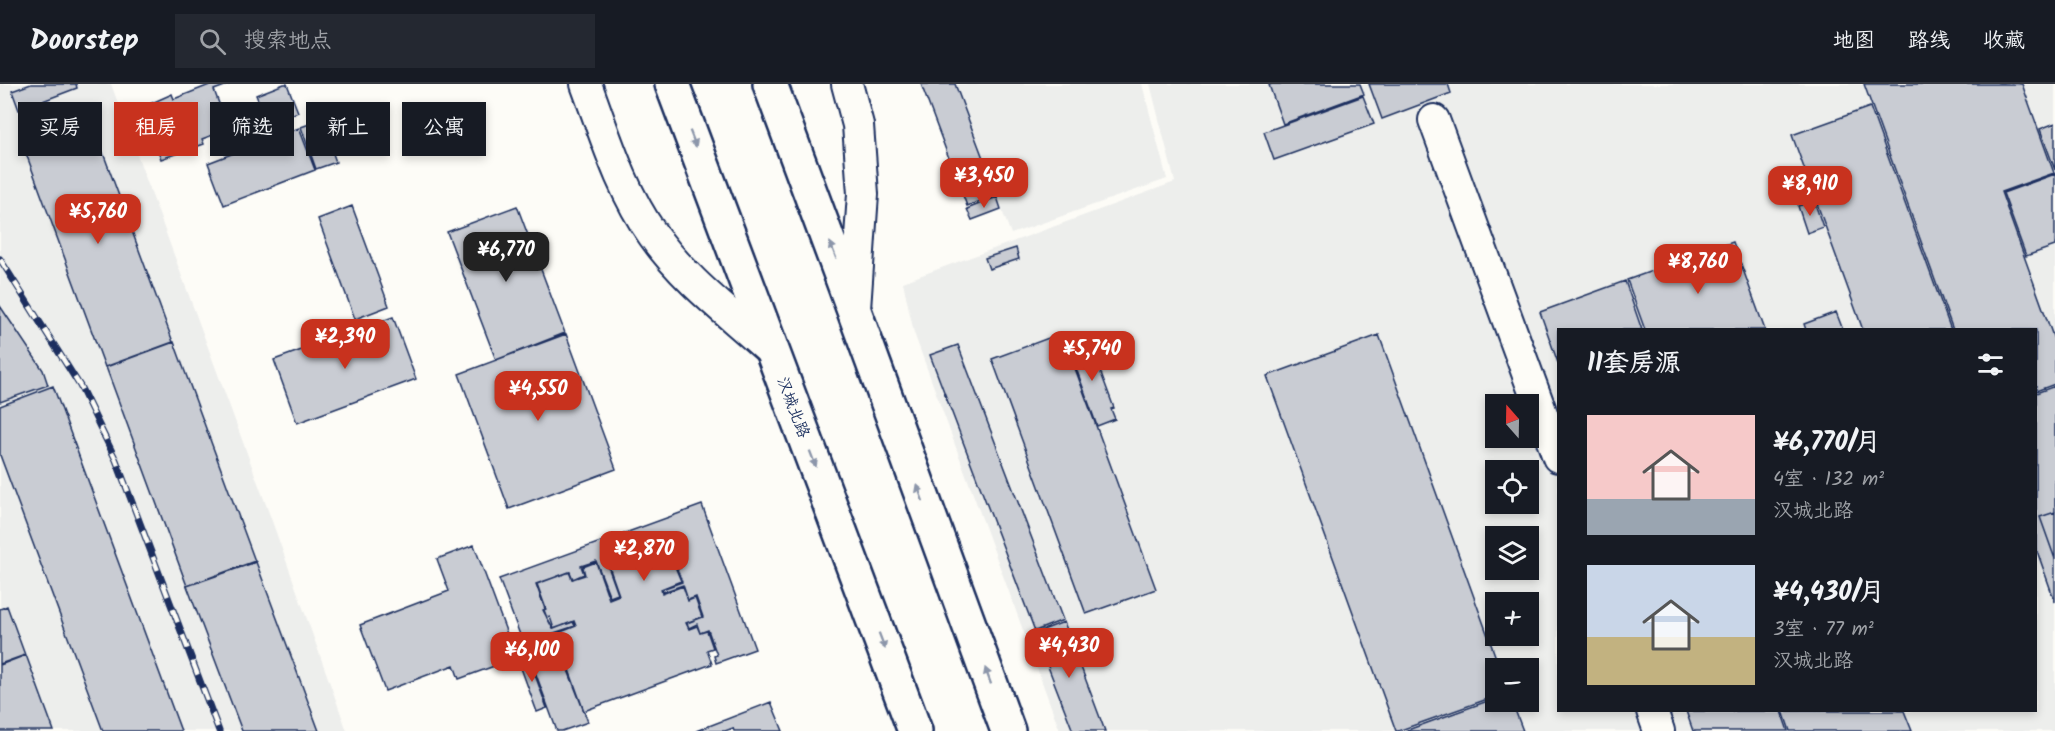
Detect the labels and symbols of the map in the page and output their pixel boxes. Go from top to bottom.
one-way arrow [688,130,698,148]
pin: ¥3,450 [935,158,1033,209]
pin: ¥8,910 [1761,166,1859,217]
pin: ¥5,760 [49,194,147,245]
pin: ¥6,770 [457,232,555,283]
one-way arrow [827,241,837,259]
pin: ¥8,760 [1649,244,1747,295]
pin: ¥2,390 [296,319,394,370]
pin: ¥5,740 [1043,331,1141,382]
pin: ¥4,550 [489,371,587,422]
street label: 汉城北路 [769,373,816,442]
north arrow [1485,394,1539,448]
one-way arrow [809,450,819,468]
one-way arrow [914,484,924,502]
pin: ¥2,870 [595,531,693,582]
pin: ¥4,430 [1020,628,1118,679]
pin: ¥6,100 [483,632,581,683]
one-way arrow [877,633,887,651]
one-way arrow [982,667,992,685]

